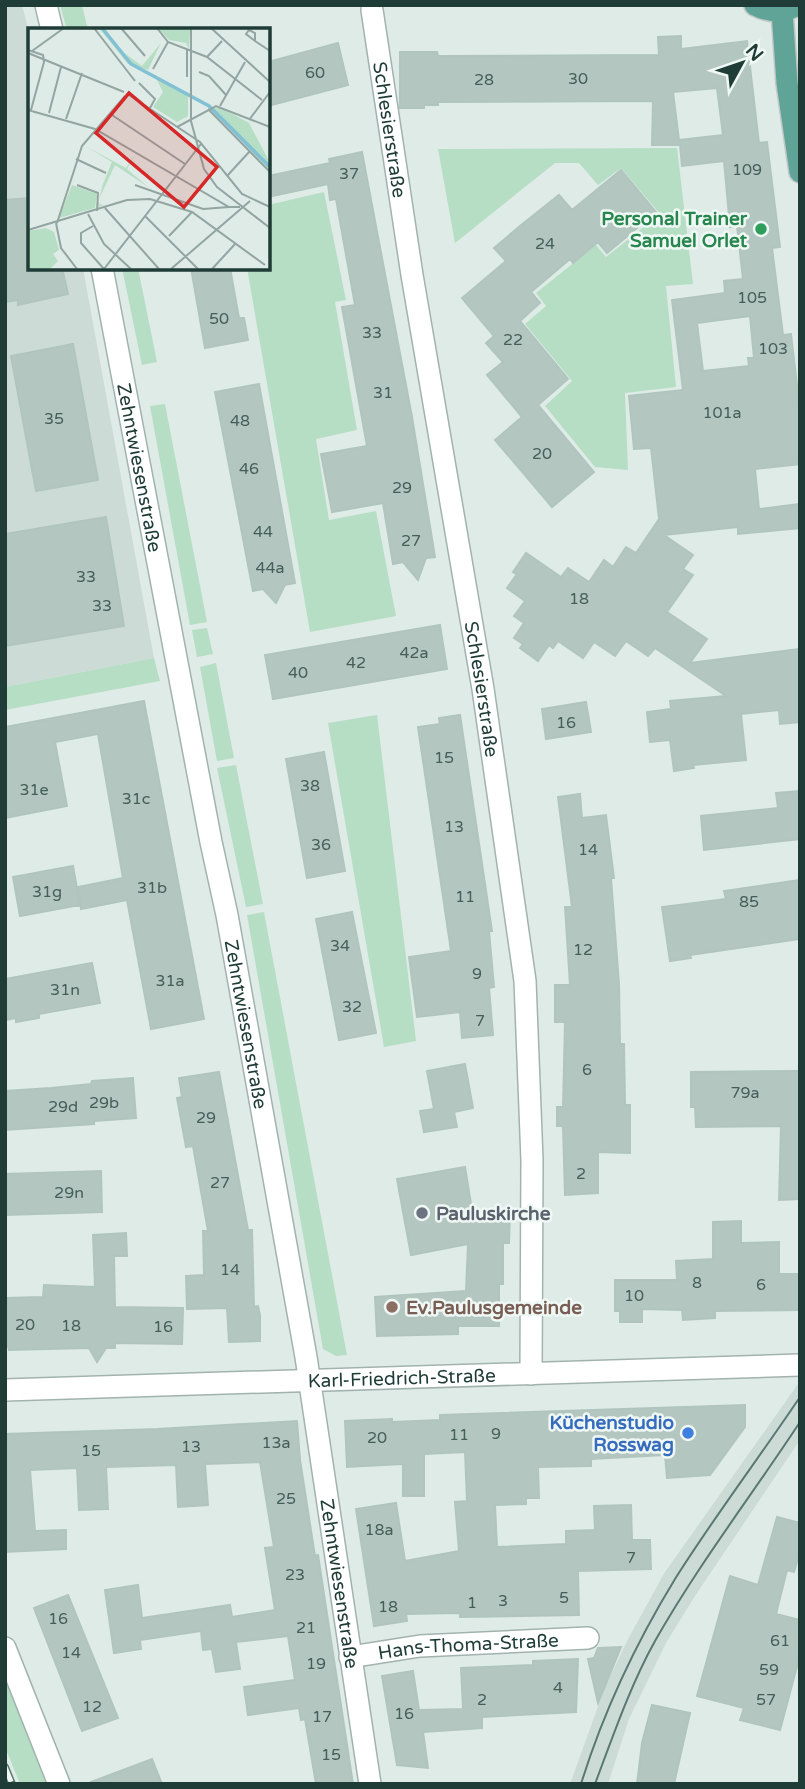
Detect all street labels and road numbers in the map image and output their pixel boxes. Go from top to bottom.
street label: Schlesierstraße [368,60,410,199]
street label: Zehntwiesenstraße [112,381,166,554]
street label: Schlesierstraße [460,620,503,759]
street label: Zehntwiesenstraße [220,938,271,1111]
street label: Karl-Friedrich-Straße [308,1365,496,1392]
street label: Zehntwiesenstraße [315,1497,363,1670]
street label: Hans-Thoma-Straße [376,1629,559,1664]

